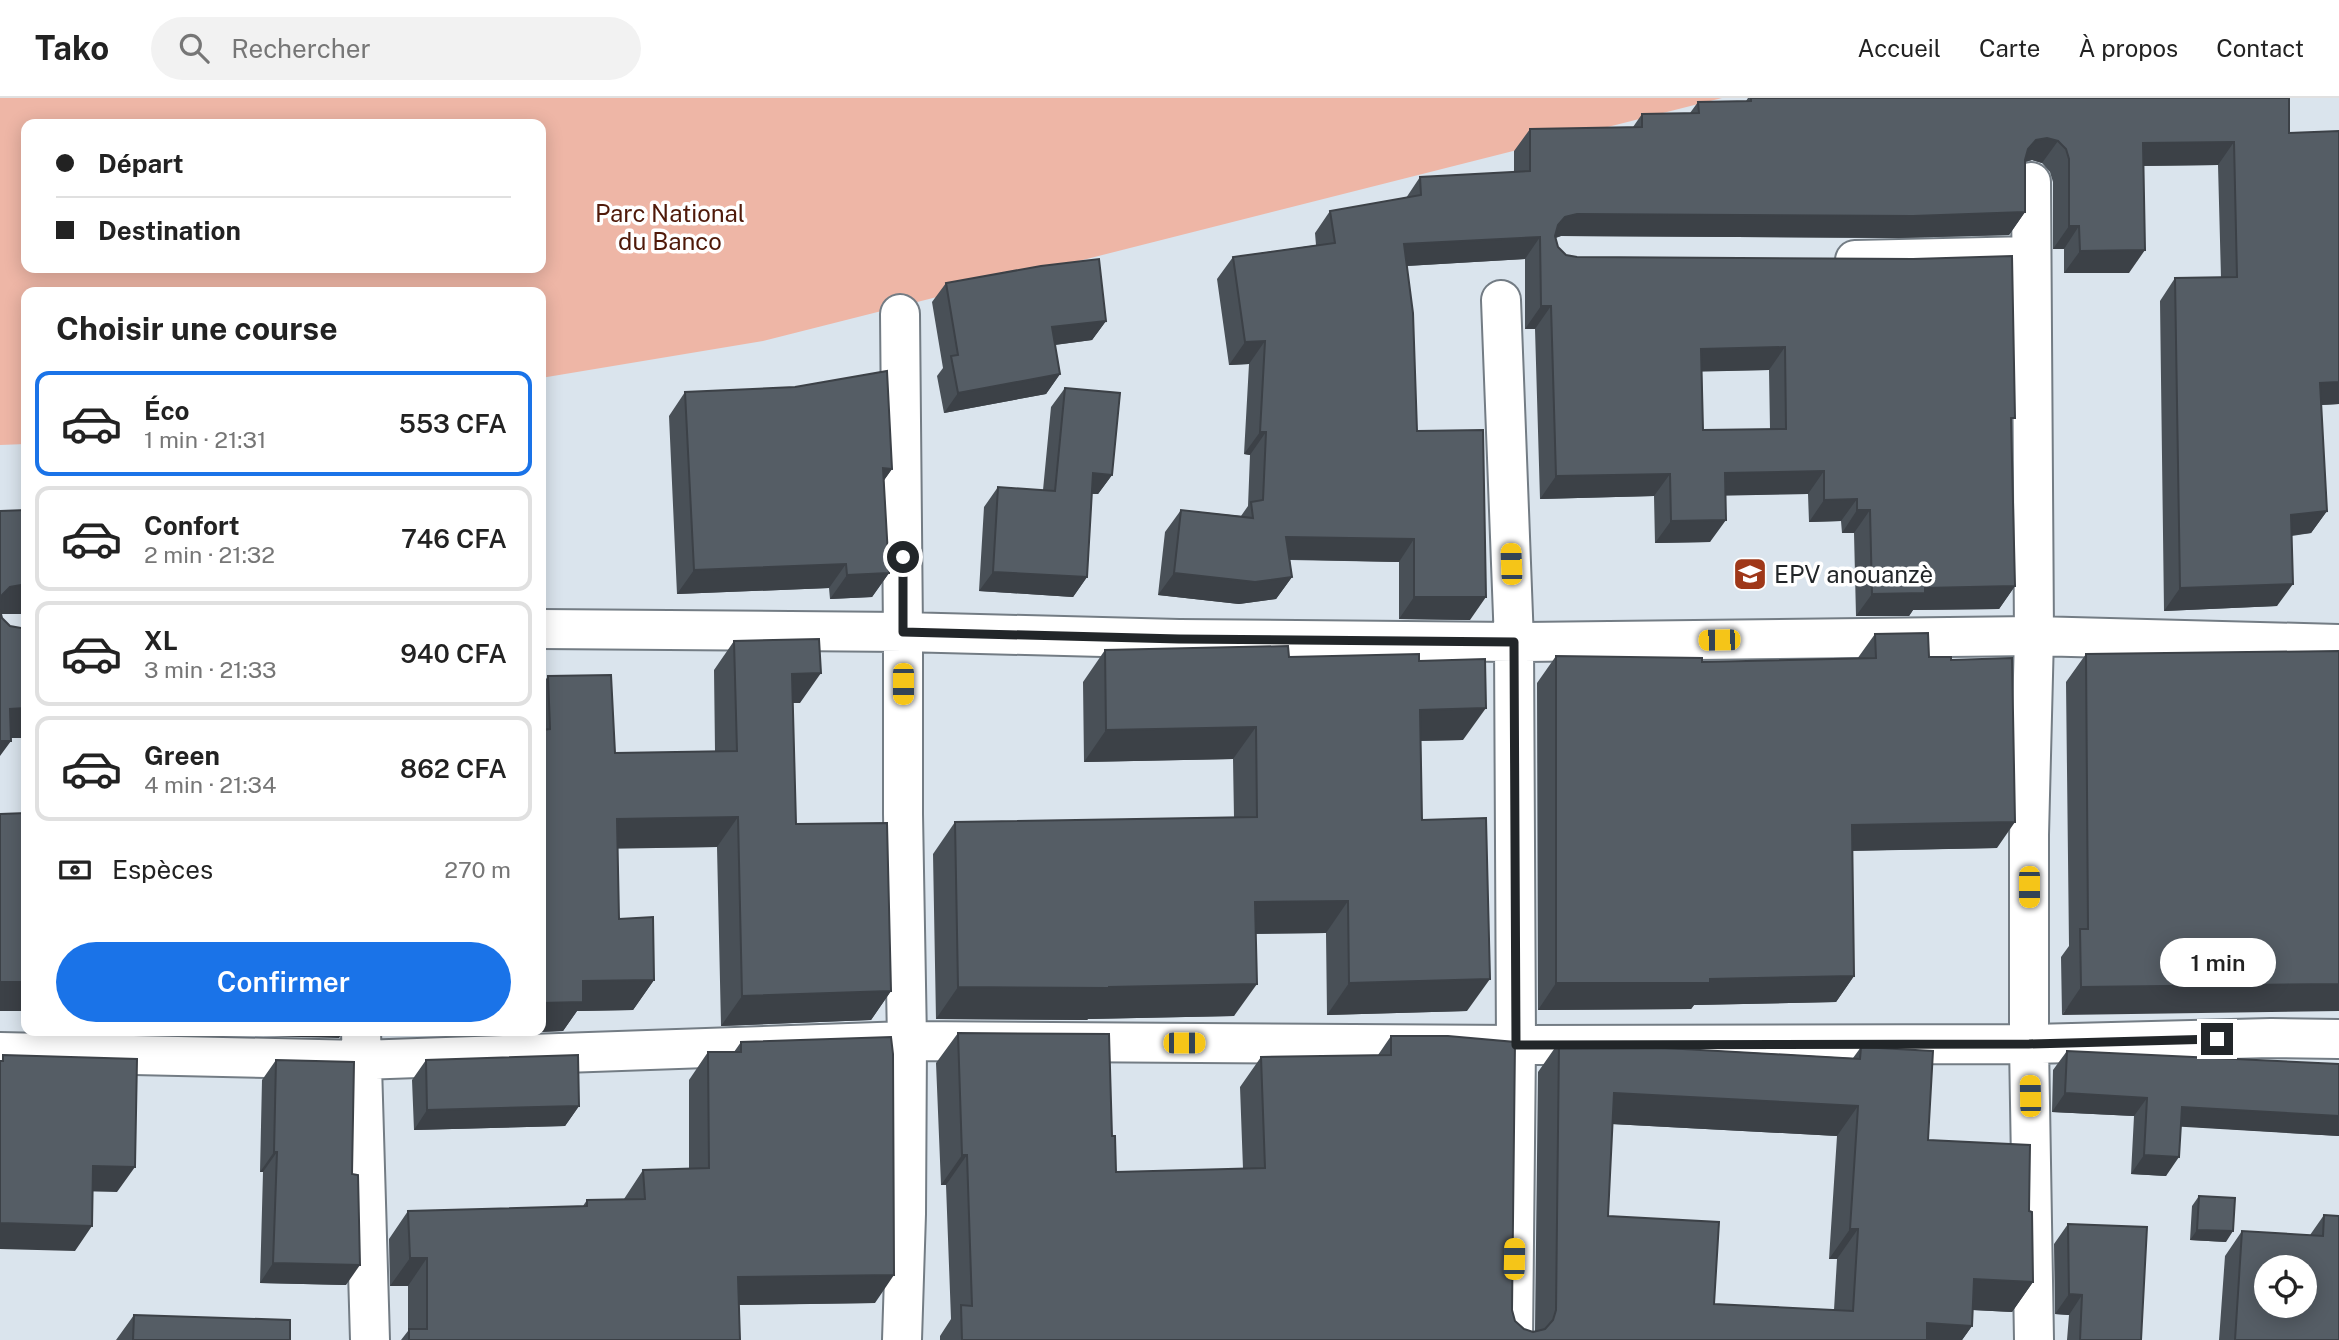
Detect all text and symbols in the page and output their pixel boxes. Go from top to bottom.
search box [151,17,641,80]
text: Tako [35,29,109,67]
icon: search [175,29,213,67]
text: Rechercher [231,33,371,64]
text: Accueil [1858,34,1941,62]
text: Carte [1979,34,2040,62]
text: À propos [2078,34,2178,62]
text: Contact [2216,34,2304,62]
text: Départ [98,148,184,179]
park label: Parc National du Banco [595,199,745,255]
text: Destination [98,215,241,246]
text: Choisir une course [56,310,338,347]
icon: car [60,392,123,455]
text: Éco [144,395,190,426]
text: 553 CFA [399,408,507,439]
text: 1 min · 21:31 [144,426,266,453]
icon: car [60,507,123,570]
text: Confort [144,510,240,541]
text: 746 CFA [401,523,507,554]
text: 2 min · 21:32 [144,541,275,568]
route start [887,541,919,573]
car [1500,543,1523,585]
school or university icon: EPV anouanzè [1731,555,1769,593]
place label: EPV anouanzè [1774,560,1933,588]
icon: car [60,622,123,685]
text: XL [144,625,178,656]
car [1698,629,1741,651]
text: 940 CFA [400,638,507,669]
text: 3 min · 21:33 [144,656,276,683]
car [893,663,914,705]
icon: car [60,737,123,800]
text: Green [144,740,220,771]
text: 862 CFA [400,753,507,784]
text: 4 min · 21:34 [144,771,277,798]
icon: cash [56,851,94,889]
text: Espèces [112,854,213,885]
text: 270 m [444,856,511,883]
car [2019,866,2040,908]
callout: 1 min [2159,937,2275,986]
button: Confirmer [56,942,511,1022]
text: 1 min [2191,949,2245,976]
route end [2201,1023,2233,1055]
car [1164,1033,1206,1054]
car [2020,1075,2041,1117]
car [1504,1238,1525,1280]
map controls [2254,1255,2317,1318]
button: locate [2254,1255,2317,1318]

